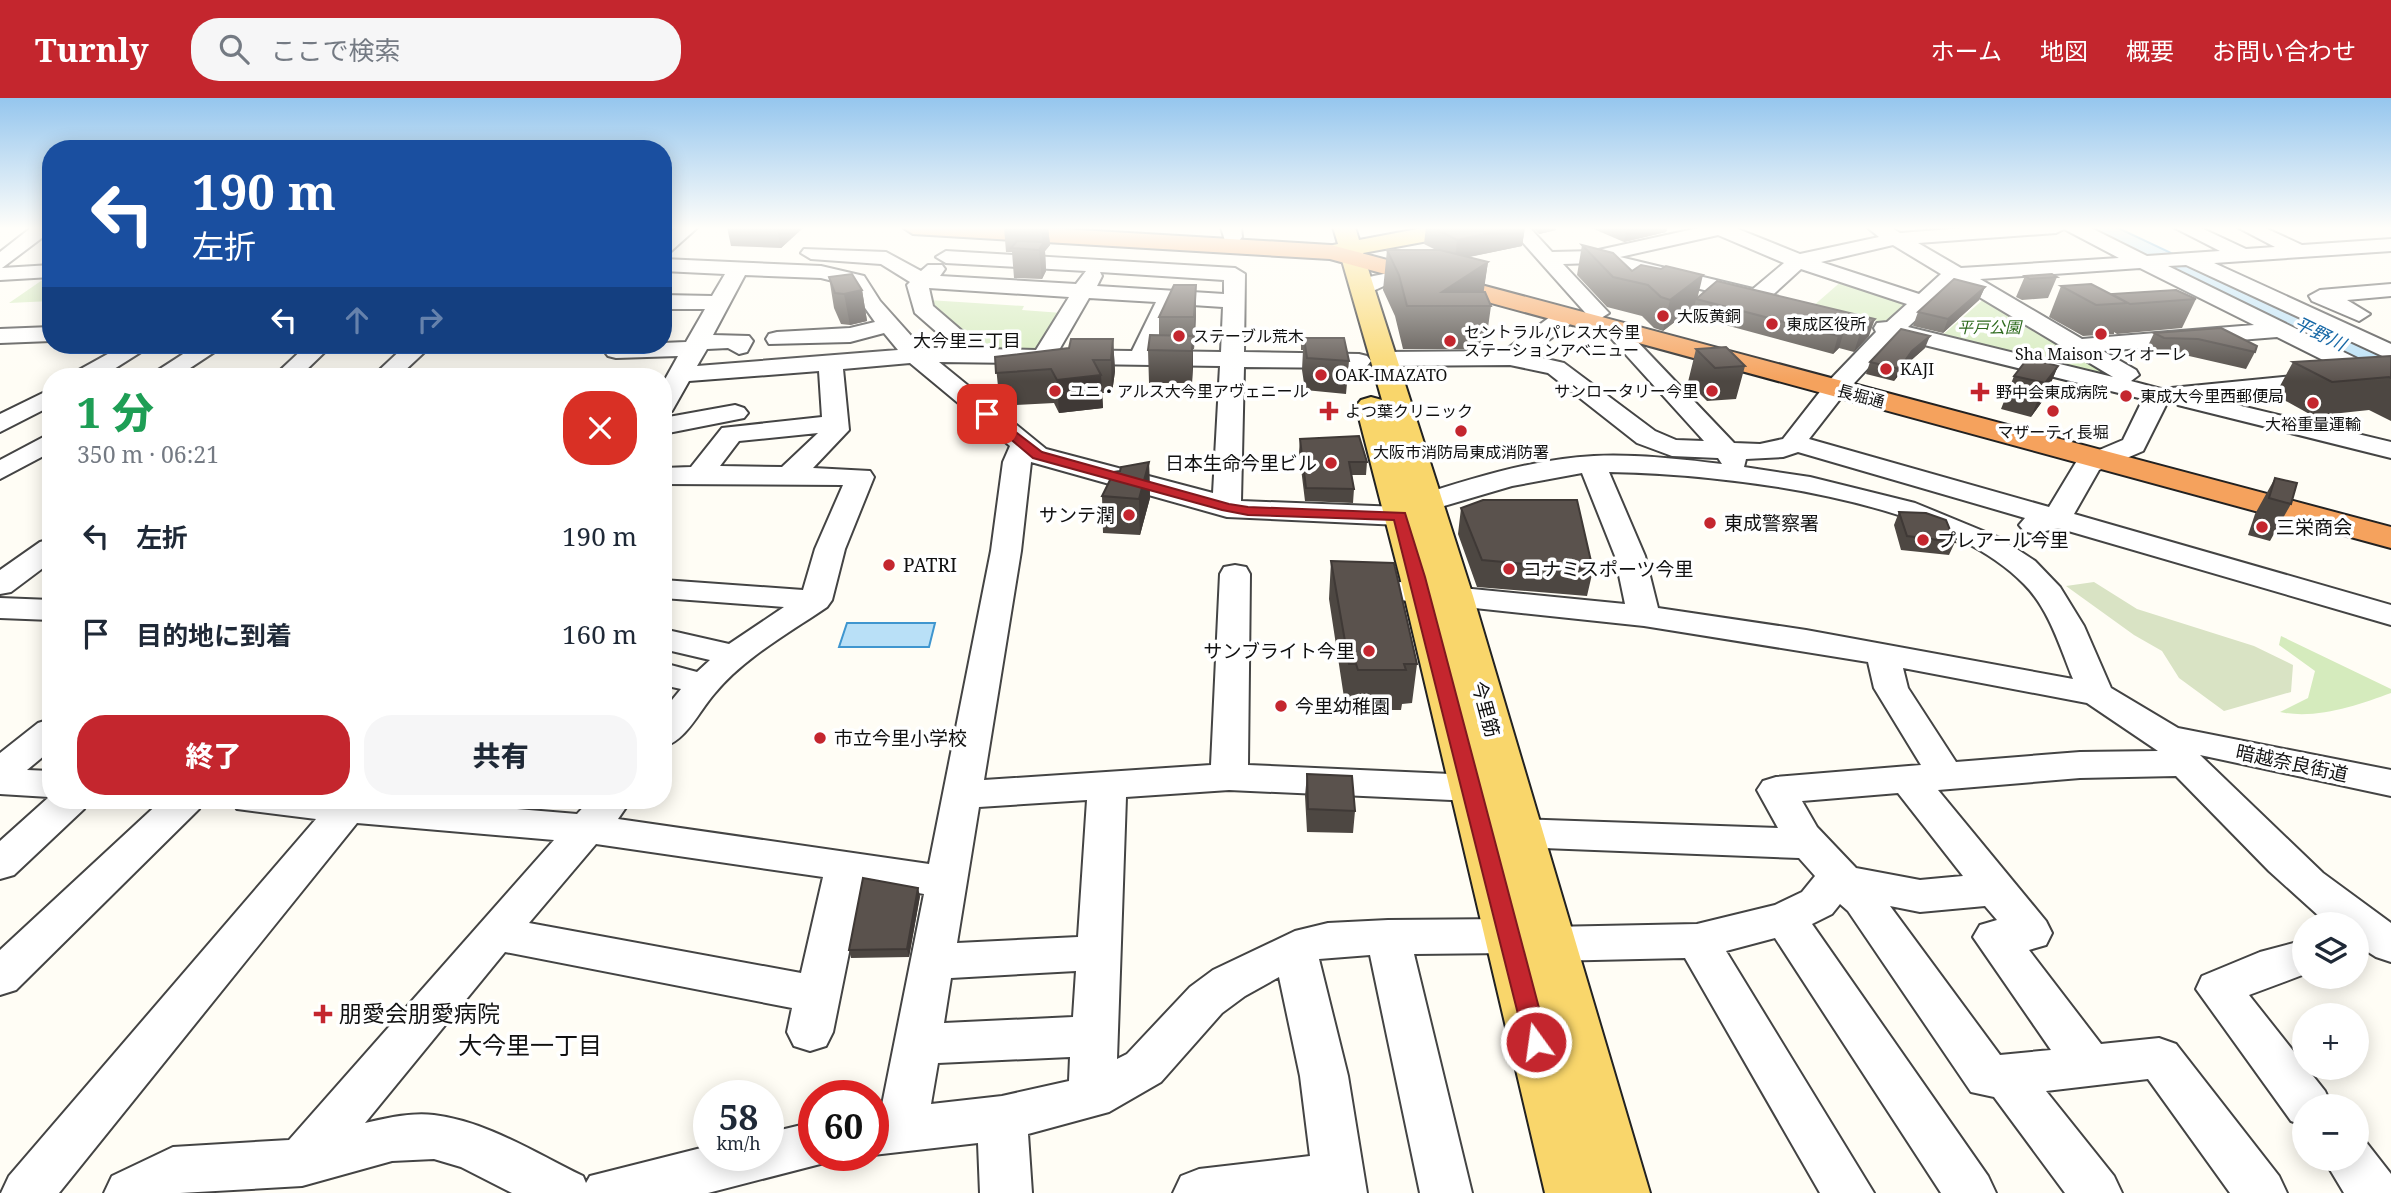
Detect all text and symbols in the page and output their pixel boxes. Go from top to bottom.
search box [191,18,681,81]
text: Turnly [35,27,149,72]
icon: search [215,30,253,68]
text: ここで検索 [271,32,401,68]
text: ホーム [1931,34,2002,67]
text: 地図 [2040,34,2088,67]
text: 概要 [2126,34,2174,67]
text: お問い合わせ [2212,34,2356,67]
text: 190 m [192,158,336,224]
icon: left [77,168,168,259]
text: 左折 [192,224,256,267]
icon: left [265,301,303,339]
icon: ahead [338,301,376,339]
icon: right [411,301,449,339]
place label: 大阪黄銅 [1677,305,1741,327]
marker: 大阪黄銅 [1655,308,1671,324]
water label: 平野川 [2291,310,2352,357]
place label: 東成区役所 [1786,313,1866,335]
marker: 東成区役所 [1764,316,1780,332]
park label: 平戸公園 [1957,316,2023,338]
place label: セントラルパレス大今里 ステーションアベニュー [1464,321,1640,361]
place label: ステーブル荒木 [1193,325,1304,347]
marker: Sha Maison フィオーレ [2093,326,2109,342]
district label: 大今里三丁目 [913,328,1021,352]
marker: ステーブル荒木 [1171,328,1187,344]
marker: セントラルパレス大今里 ステーションアベニュー [1442,333,1458,349]
place label: Sha Maison フィオーレ [2015,343,2187,365]
place label: KAJI [1900,358,1934,380]
marker: KAJI [1878,361,1894,377]
place label: OAK-IMAZATO [1335,364,1447,386]
marker: OAK-IMAZATO [1313,367,1329,383]
street label: 長堀通 [1835,379,1887,413]
place label: ユニ・アルス大今里アヴェニール [1069,380,1309,402]
place label: サンロータリー今里 [1554,380,1698,402]
place label: 野中会東成病院 [1996,381,2108,403]
marker: 野中会東成病院 [1970,382,1990,402]
text: 1 分 [77,383,154,440]
marker: ユニ・アルス大今里アヴェニール [1047,383,1063,399]
marker: サンロータリー今里 [1704,383,1720,399]
pin [957,384,1017,444]
place label: 東成大今里西郵便局 [2140,385,2284,407]
marker: 東成大今里西郵便局 [2118,388,2134,404]
button: close [563,391,637,465]
icon: arrive [968,395,1006,433]
marker: 大裕重量運輸 [2305,395,2321,411]
place label: よつ葉クリニック [1345,400,1473,422]
marker: よつ葉クリニック [1319,401,1339,421]
marker: マザーティ長堀 [2045,403,2061,419]
place label: 大裕重量運輸 [2265,413,2361,435]
place label: マザーティ長堀 [1997,421,2109,443]
marker: 大阪市消防局東成消防署 [1453,423,1469,439]
text: 350 m · 06:21 [77,438,219,470]
place label: 大阪市消防局東成消防署 [1373,441,1549,463]
place label: 日本生命今里ビル [1165,450,1317,476]
marker: 日本生命今里ビル [1323,455,1339,471]
place label: サンテ潤 [1039,502,1115,528]
marker: サンテ潤 [1121,507,1137,523]
place label: 東成警察署 [1724,510,1819,536]
place label: 三栄商会 [2276,514,2352,540]
marker: 東成警察署 [1702,515,1718,531]
icon: left [77,517,115,555]
text: 190 m [562,518,637,554]
text: 左折 [136,519,188,555]
marker: 三栄商会 [2254,519,2270,535]
place label: プレアール今里 [1937,527,2069,553]
marker: プレアール今里 [1915,532,1931,548]
place label: PATRI [903,552,957,578]
place label: コナミスポーツ今里 [1523,556,1694,582]
marker: PATRI [881,557,897,573]
marker: コナミスポーツ今里 [1501,561,1517,577]
icon: arrive [77,615,115,653]
text: 160 m [562,616,637,652]
text: 目的地に到着 [136,617,292,653]
place label: サンブライト今里 [1204,638,1355,664]
marker: サンブライト今里 [1361,643,1377,659]
street label: 今里筋 [1466,678,1506,740]
place label: 今里幼稚園 [1295,693,1390,719]
marker: 今里幼稚園 [1273,698,1289,714]
button: 終了 [77,715,350,795]
button: 共有 [364,715,637,795]
place label: 市立今里小学校 [834,725,967,751]
marker: 市立今里小学校 [812,730,828,746]
street label: 暗越奈良街道 [2234,738,2350,788]
map controls [2292,912,2369,1171]
button: layers [2292,912,2369,989]
place label: 朋愛会朋愛病院 [339,997,500,1029]
button: + [2292,1003,2369,1080]
marker: 朋愛会朋愛病院 [313,1004,333,1024]
position arrow [1499,1005,1573,1079]
district label: 大今里一丁目 [458,1028,602,1061]
speed limit sign: 60 [798,1080,889,1171]
text: 58 [719,1093,758,1140]
button: − [2292,1094,2369,1171]
text: km/h [716,1131,761,1155]

